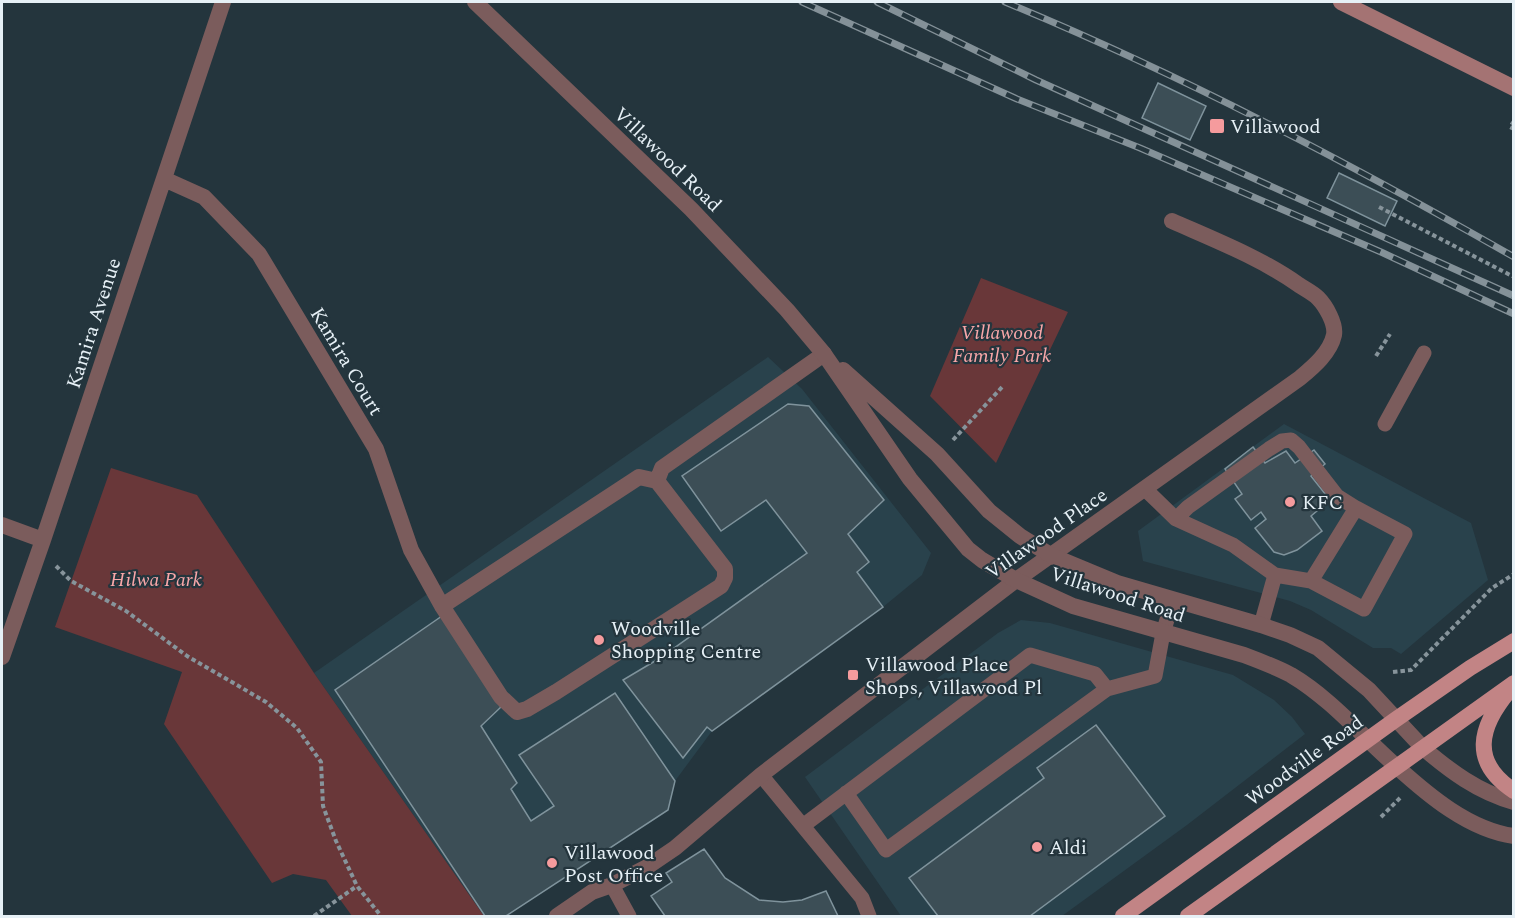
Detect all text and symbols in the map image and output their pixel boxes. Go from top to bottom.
street label: Villawood Road [606,100,728,219]
place label: Villawood [1230,112,1321,142]
marker: Villawood [1208,117,1226,135]
street label: Kamira Avenue [59,254,129,393]
street label: Kamira Court [302,302,390,421]
park label: Villawood Family Park [953,318,1052,371]
street label: Villawood Place [979,480,1114,587]
place label: KFC [1302,488,1343,518]
marker: KFC [1283,495,1297,509]
street label: Villawood Road [1046,559,1189,631]
park label: Hilwa Park [110,565,203,595]
place label: Woodville Shopping Centre [611,614,761,667]
marker: Woodville Shopping Centre [592,633,606,647]
place label: Villawood Place Shops, Villawood Pl [865,650,1042,703]
marker: Villawood Place Shops, Villawood Pl [846,668,860,682]
street label: Woodville Road [1239,708,1370,814]
place label: Aldi [1049,833,1087,863]
place label: Villawood Post Office [564,838,663,891]
marker: Aldi [1030,840,1044,854]
marker: Villawood Post Office [545,856,559,870]

